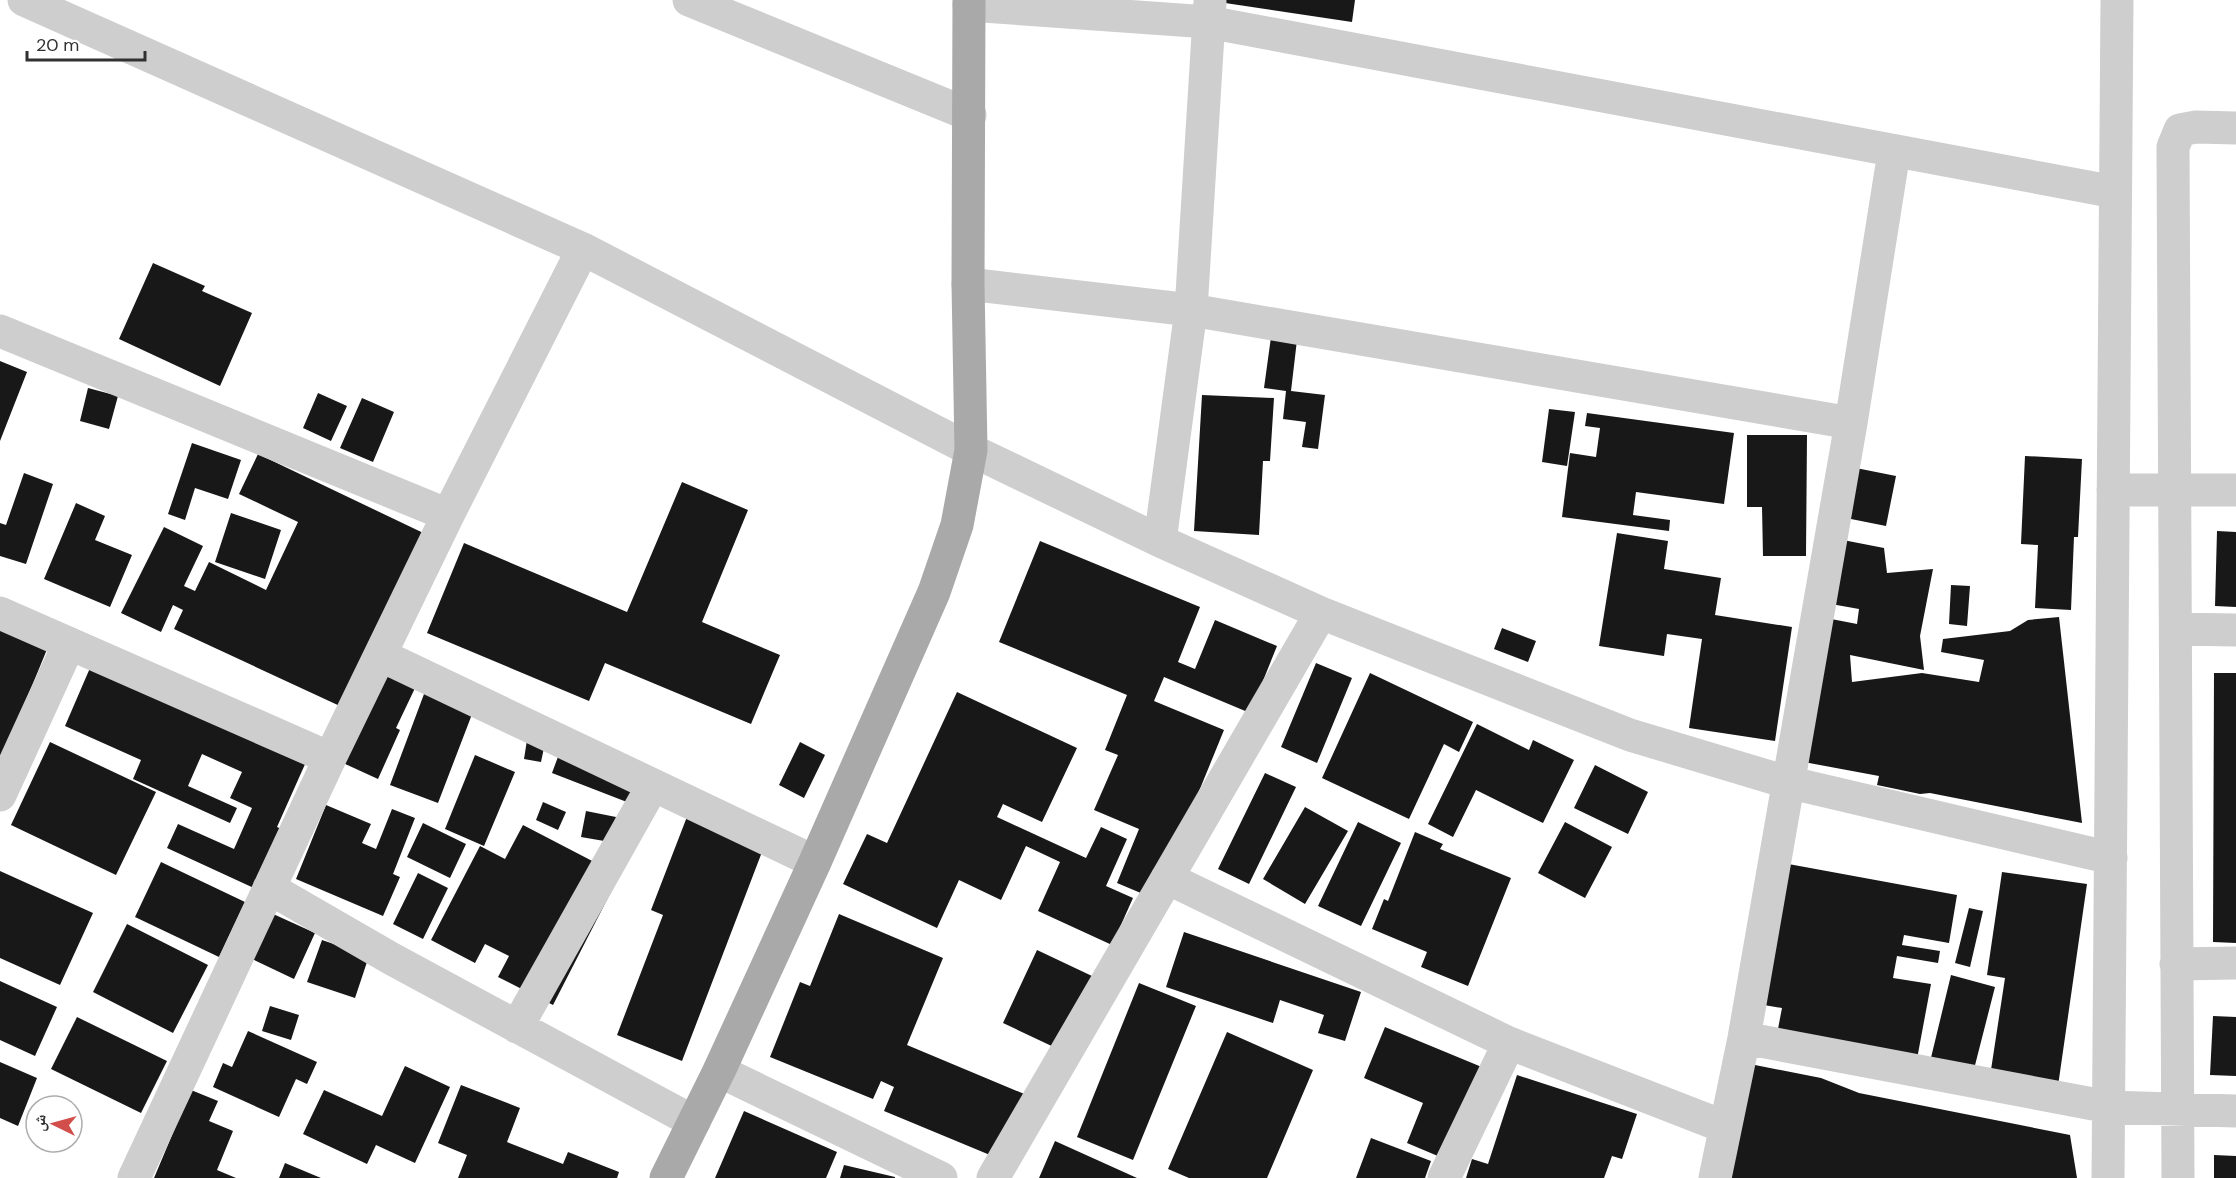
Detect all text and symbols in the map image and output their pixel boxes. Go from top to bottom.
scale bar [27,24,146,62]
text: 20 m [36,33,79,57]
north arrow [24,1094,84,1154]
text: ش [28,1113,51,1132]

